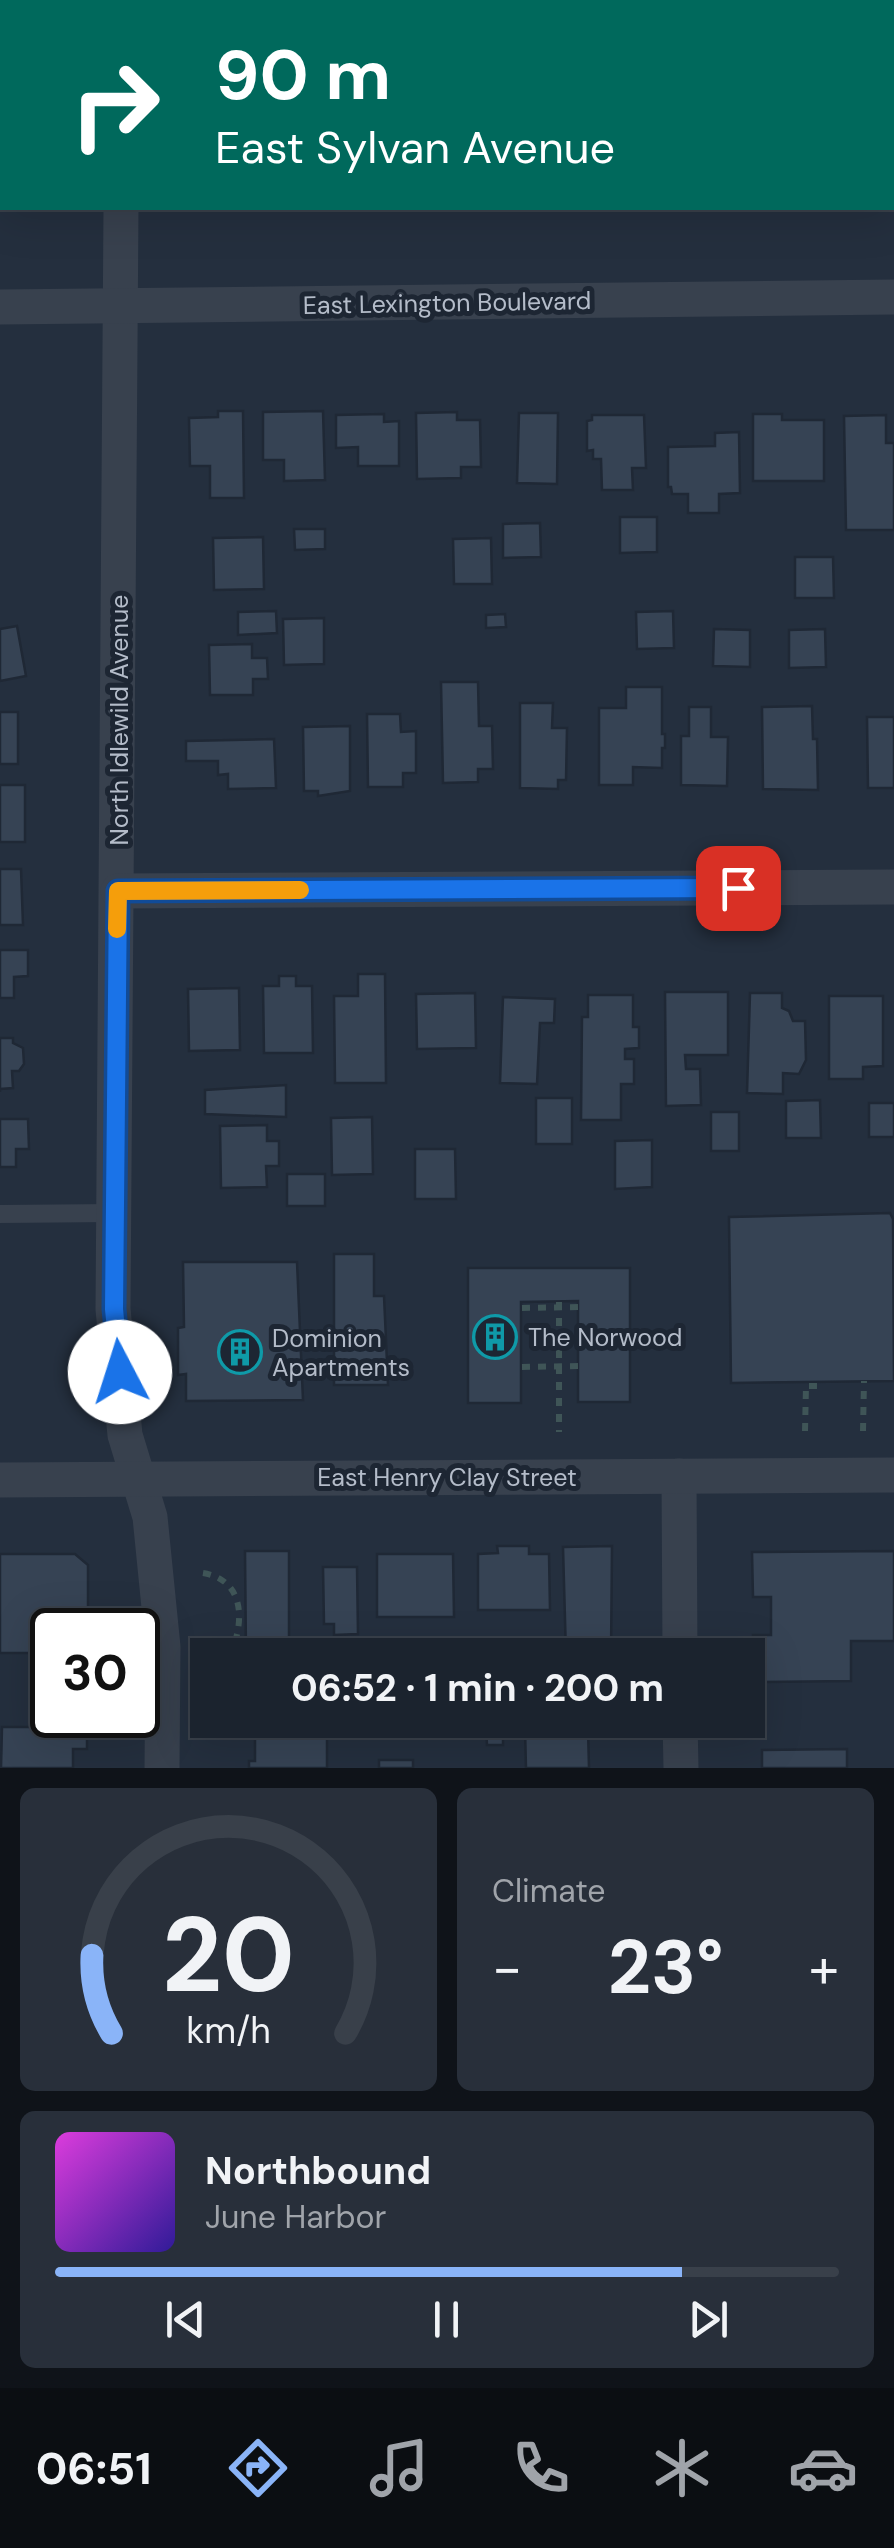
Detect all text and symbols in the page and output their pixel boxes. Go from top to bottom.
text: 90 m [215,30,391,121]
icon: right [50,40,180,170]
text: East Sylvan Avenue [215,118,615,177]
street label: East Lexington Boulevard [302,284,592,322]
street label: North Idlewild Avenue [103,595,136,845]
pin [696,846,781,931]
icon: arrive [711,861,766,916]
building icon: The Norwood [472,1314,518,1360]
position arrow [68,1320,172,1424]
place label: The Norwood [528,1321,683,1354]
place label: Dominion Apartments [272,1322,410,1384]
building icon: Dominion Apartments [217,1329,263,1375]
street label: East Henry Clay Street [317,1461,577,1494]
speed limit sign: 30 [30,1608,160,1738]
text: 06:52 · 1 min · 200 m [291,1663,664,1713]
text: Climate [492,1870,606,1912]
text: 20 [162,1888,295,2023]
text: 23° [608,1919,723,2016]
text: − [492,1932,522,2004]
text: + [809,1932,839,2004]
text: km/h [186,2008,271,2054]
text: Northbound [205,2146,431,2196]
text: June Harbor [205,2196,386,2238]
icon: previous [158,2292,213,2347]
icon: pause [419,2292,474,2347]
icon: next [681,2292,736,2347]
icon: directions [223,2433,293,2503]
icon: music [364,2433,434,2503]
icon: phone [506,2433,576,2503]
icon: climate [647,2433,717,2503]
icon: car [788,2433,858,2503]
text: 06:51 [36,2439,152,2498]

